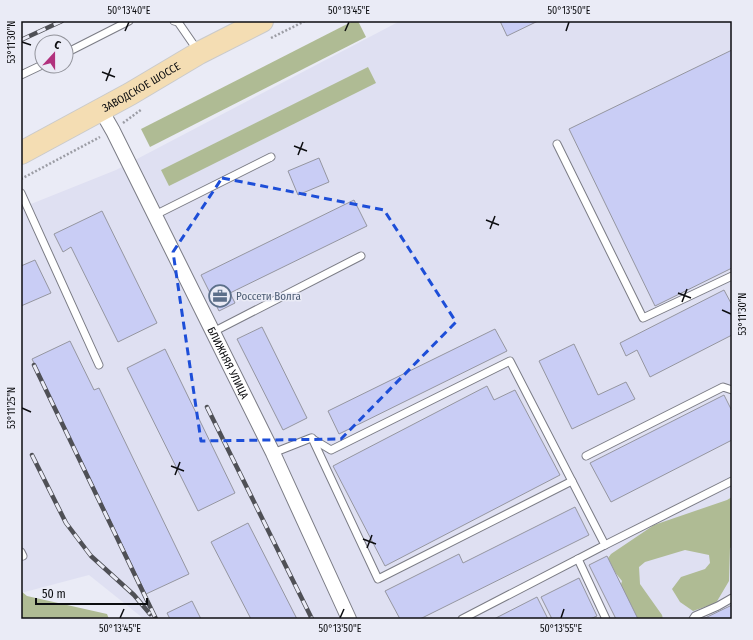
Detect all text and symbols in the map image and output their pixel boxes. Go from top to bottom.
text: 50°13'40"E [108,5,151,17]
text: 50°13'45"E [328,5,370,17]
text: 50°13'50"E [547,5,591,17]
text: 53°11'30"N [6,21,18,63]
north arrow [34,34,74,74]
text: С [52,38,63,52]
street label: ЗАВОДСКОЕ ШОССЕ [100,60,183,115]
office icon: Россети Волга [207,283,233,309]
place label: Россети Волга [236,290,301,303]
text: 53°11'30"N [737,293,749,335]
street label: БЛИЖНЯЯ УЛИЦА [204,325,251,401]
text: 53°11'25"N [6,387,18,429]
scale bar [36,580,147,606]
text: 50 m [42,587,66,601]
text: 50°13'45"E [99,623,141,635]
text: 50°13'50"E [318,623,362,635]
text: 50°13'55"E [540,623,582,635]

